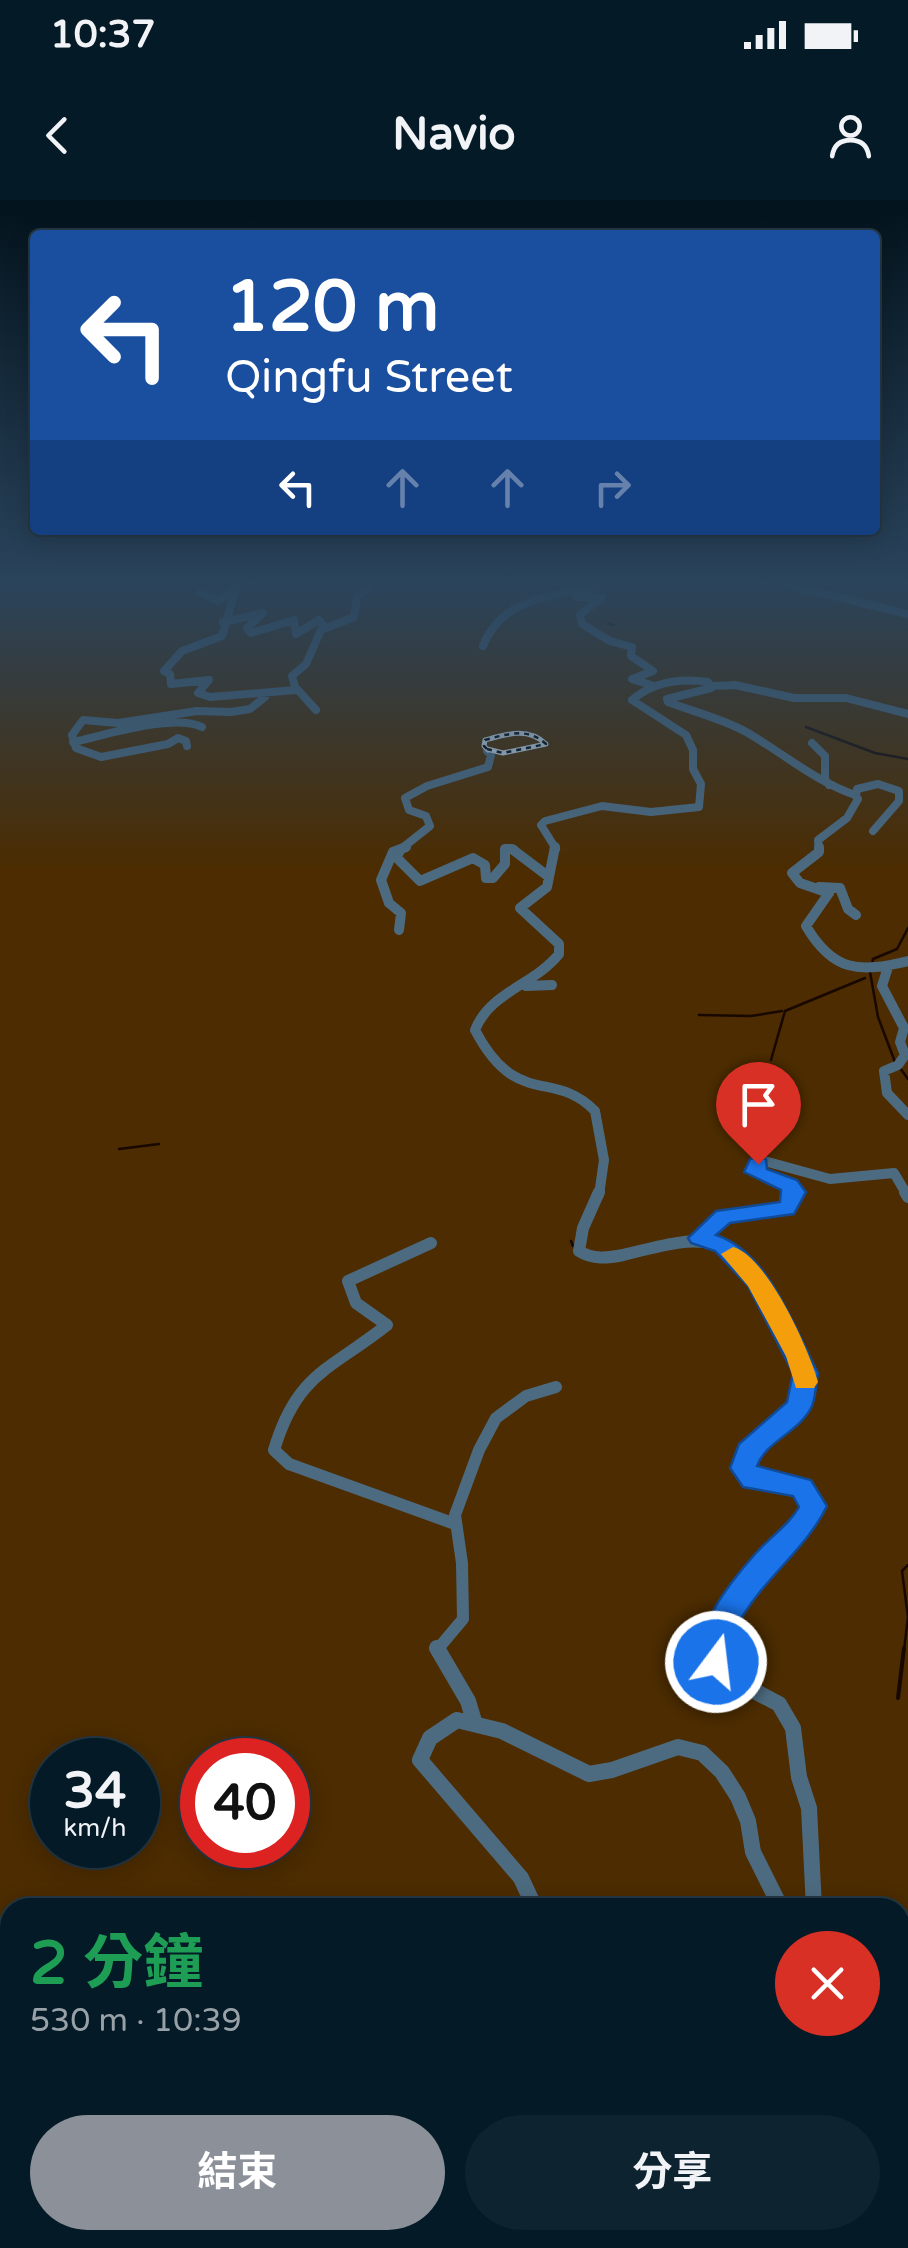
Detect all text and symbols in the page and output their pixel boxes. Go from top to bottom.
text: 10:37 [50,12,155,58]
icon: back [30,108,85,163]
text: Navio [392,108,516,162]
icon: person [823,108,878,163]
text: 120 m [225,266,439,350]
icon: left [60,270,190,400]
text: Qingfu Street [225,351,513,405]
icon: left [270,460,325,515]
icon: ahead [375,460,430,515]
icon: ahead [480,460,535,515]
icon: right [585,460,640,515]
pin [716,1062,801,1165]
icon: arrive [731,1077,786,1132]
position arrow [664,1610,768,1714]
speed limit sign: 40 [180,1738,310,1868]
text: 34 [64,1761,126,1821]
text: km/h [64,1813,126,1843]
text: 2 分鐘 [30,1928,203,2000]
button: close [775,1931,880,2036]
text: 530 m · 10:39 [30,2002,242,2040]
button: 結束 [30,2115,445,2230]
button: 分享 [465,2115,880,2230]

